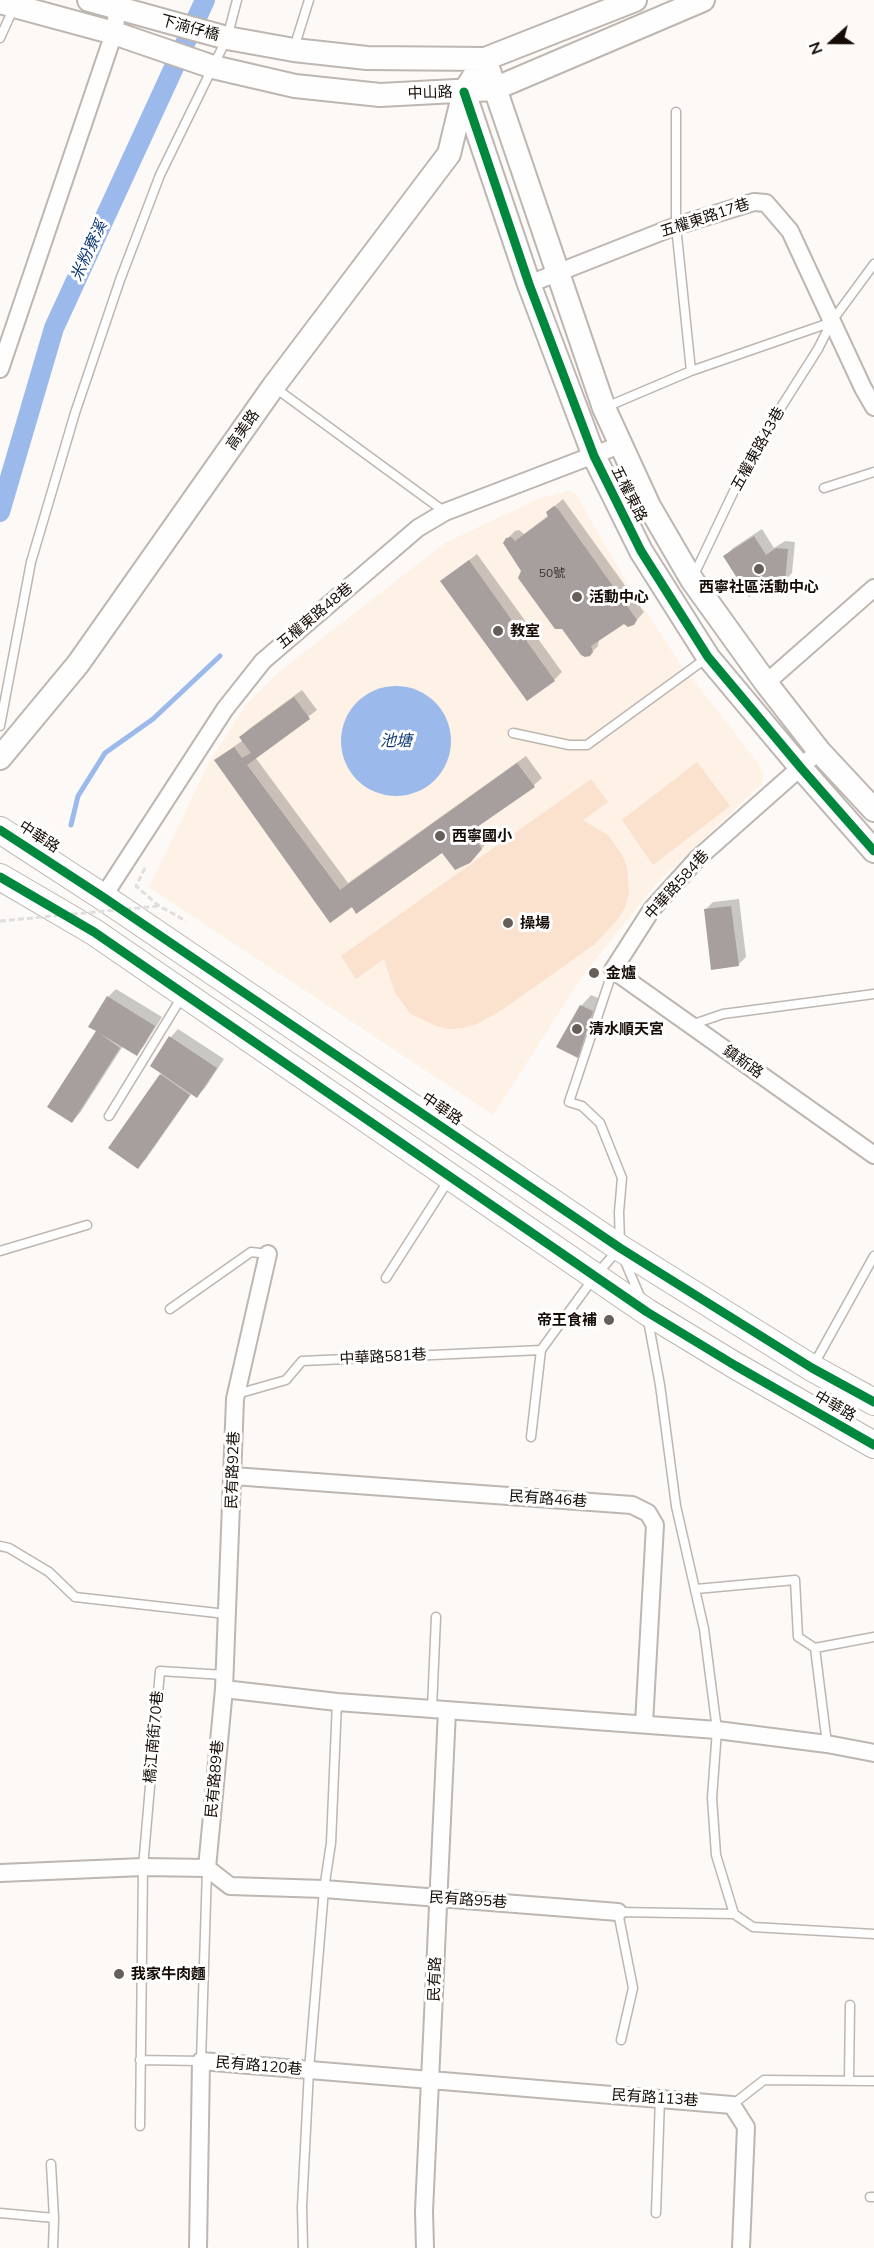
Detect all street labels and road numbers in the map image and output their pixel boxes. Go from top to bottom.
street label: 下湳仔橋 [159,12,221,44]
street label: 中山路 [407,83,453,103]
street label: 五權東路17巷 [658,195,752,241]
street label: 五權東路43巷 [728,404,788,494]
street label: 高美路 [223,406,263,454]
street label: 五權東路 [607,463,651,525]
street label: 五權東路48巷 [274,579,356,653]
street label: 中華路 [15,817,63,857]
street label: 中華路584巷 [641,847,713,923]
street label: 鎮新路 [719,1042,767,1082]
street label: 中華路 [418,1089,466,1129]
street label: 中華路581巷 [339,1346,427,1368]
street label: 中華路 [811,1387,859,1425]
street label: 民有路92巷 [223,1431,243,1509]
street label: 民有路46巷 [508,1487,588,1511]
street label: 橋江南街70巷 [141,1690,167,1784]
street label: 民有路89巷 [203,1739,227,1819]
street label: 民有路95巷 [428,1888,508,1912]
street label: 民有路 [425,1956,445,2002]
street label: 民有路120巷 [215,2053,303,2079]
street label: 民有路113巷 [611,2086,699,2110]

